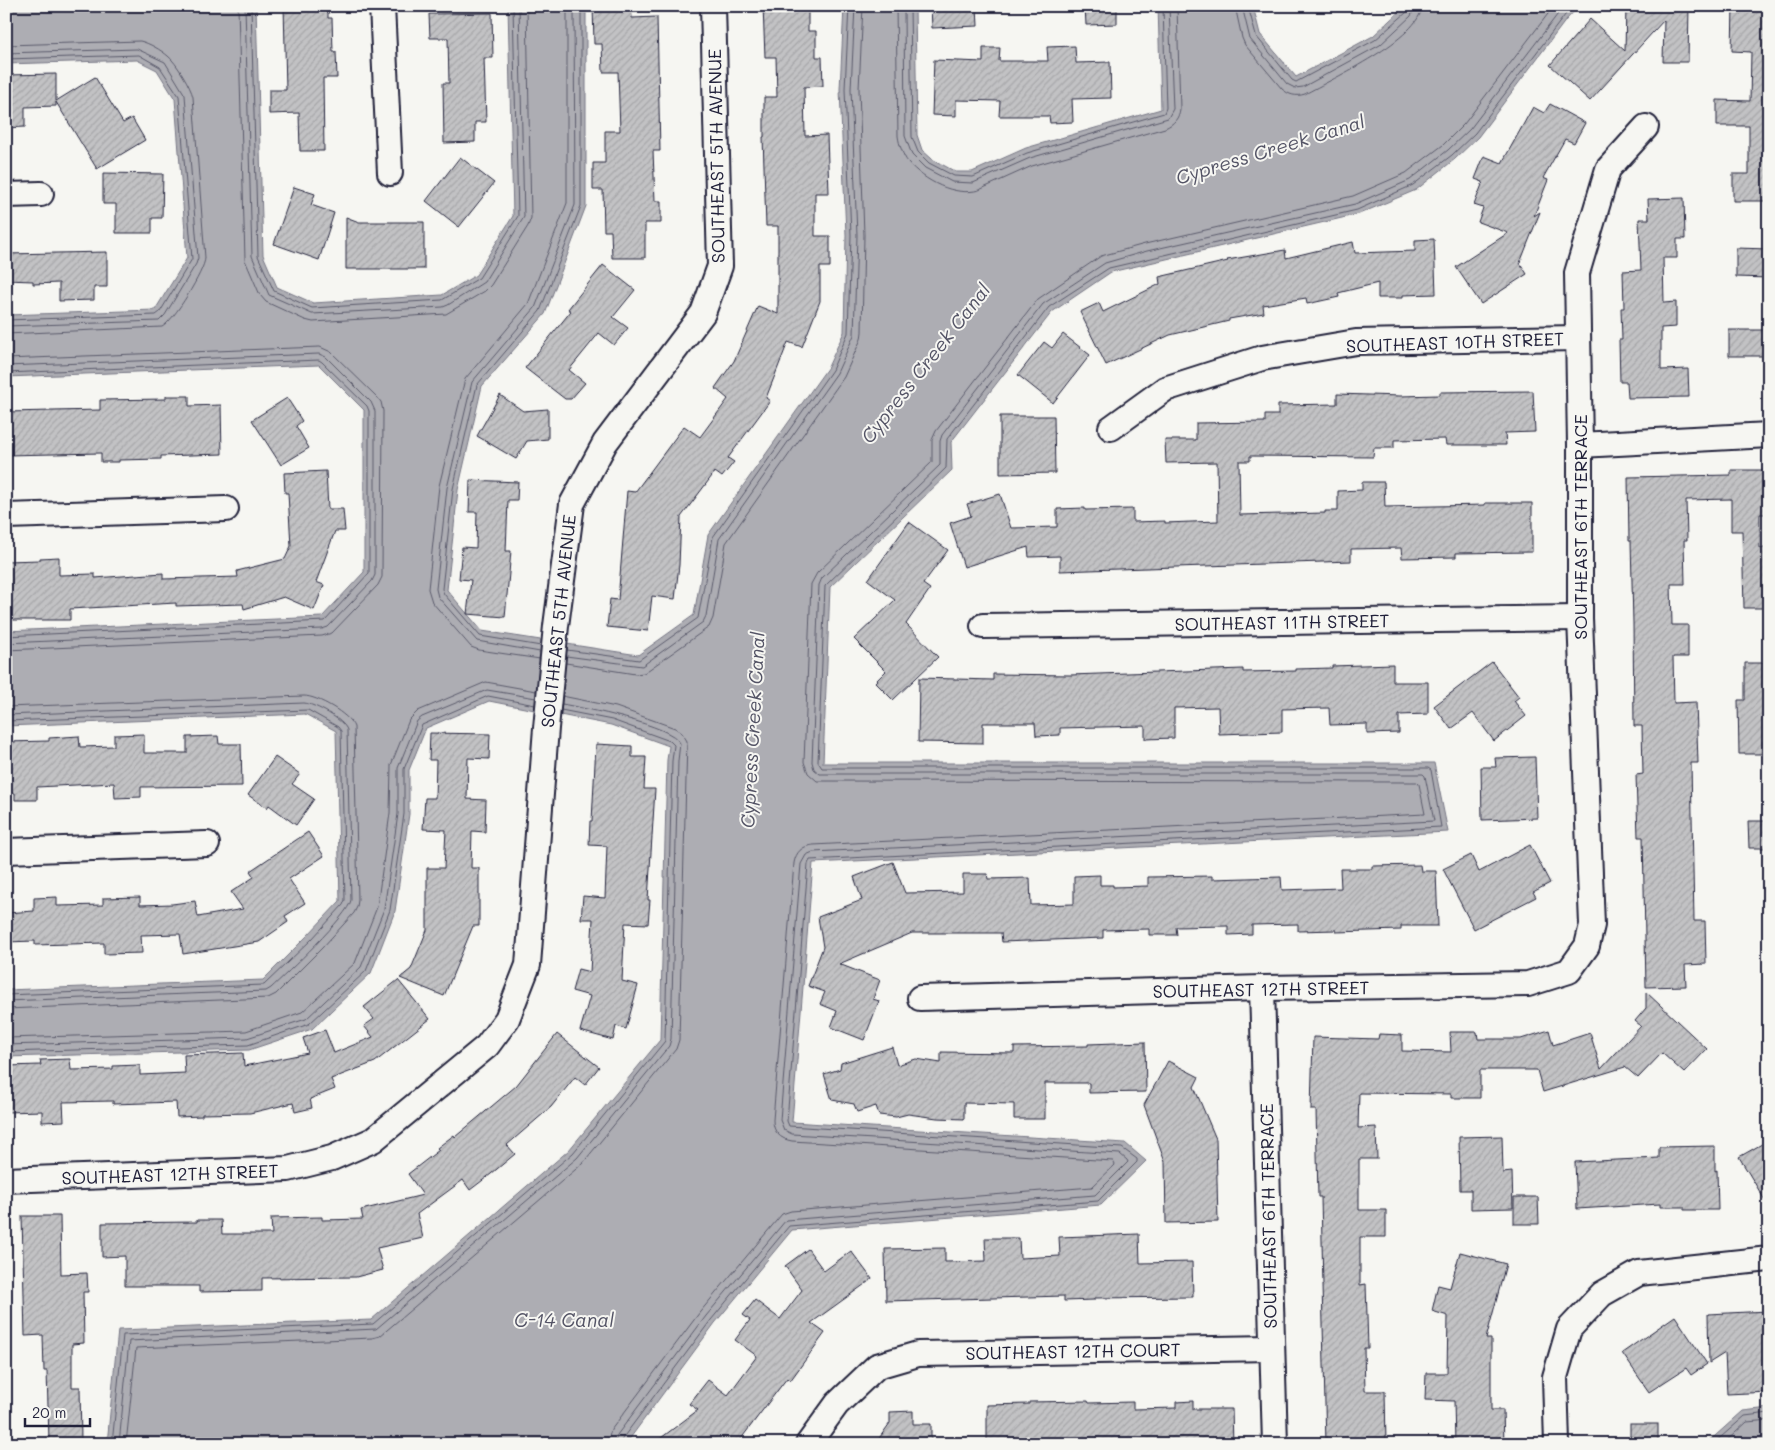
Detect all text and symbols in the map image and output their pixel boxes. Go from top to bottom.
street label: SOUTHEAST 5TH AVENUE [702,49,730,263]
water label: Cypress Creek Canal [1172,108,1368,190]
water label: Cypress Creek Canal [855,278,995,448]
street label: SOUTHEAST 10TH STREET [1346,326,1564,358]
street label: SOUTHEAST 6TH TERRACE [1568,414,1592,640]
street label: SOUTHEAST 5TH AVENUE [535,513,581,729]
street label: SOUTHEAST 11TH STREET [1174,608,1390,636]
water label: Cypress Creek Canal [734,631,770,829]
street label: SOUTHEAST 12TH STREET [1152,975,1370,1003]
street label: SOUTHEAST 6TH TERRACE [1254,1103,1282,1329]
street label: SOUTHEAST 12TH STREET [61,1158,279,1190]
water label: C-14 Canal [514,1307,614,1332]
street label: SOUTHEAST 12TH COURT [965,1337,1181,1365]
scale bar [25,1395,90,1427]
text: 20 m [32,1402,66,1422]

